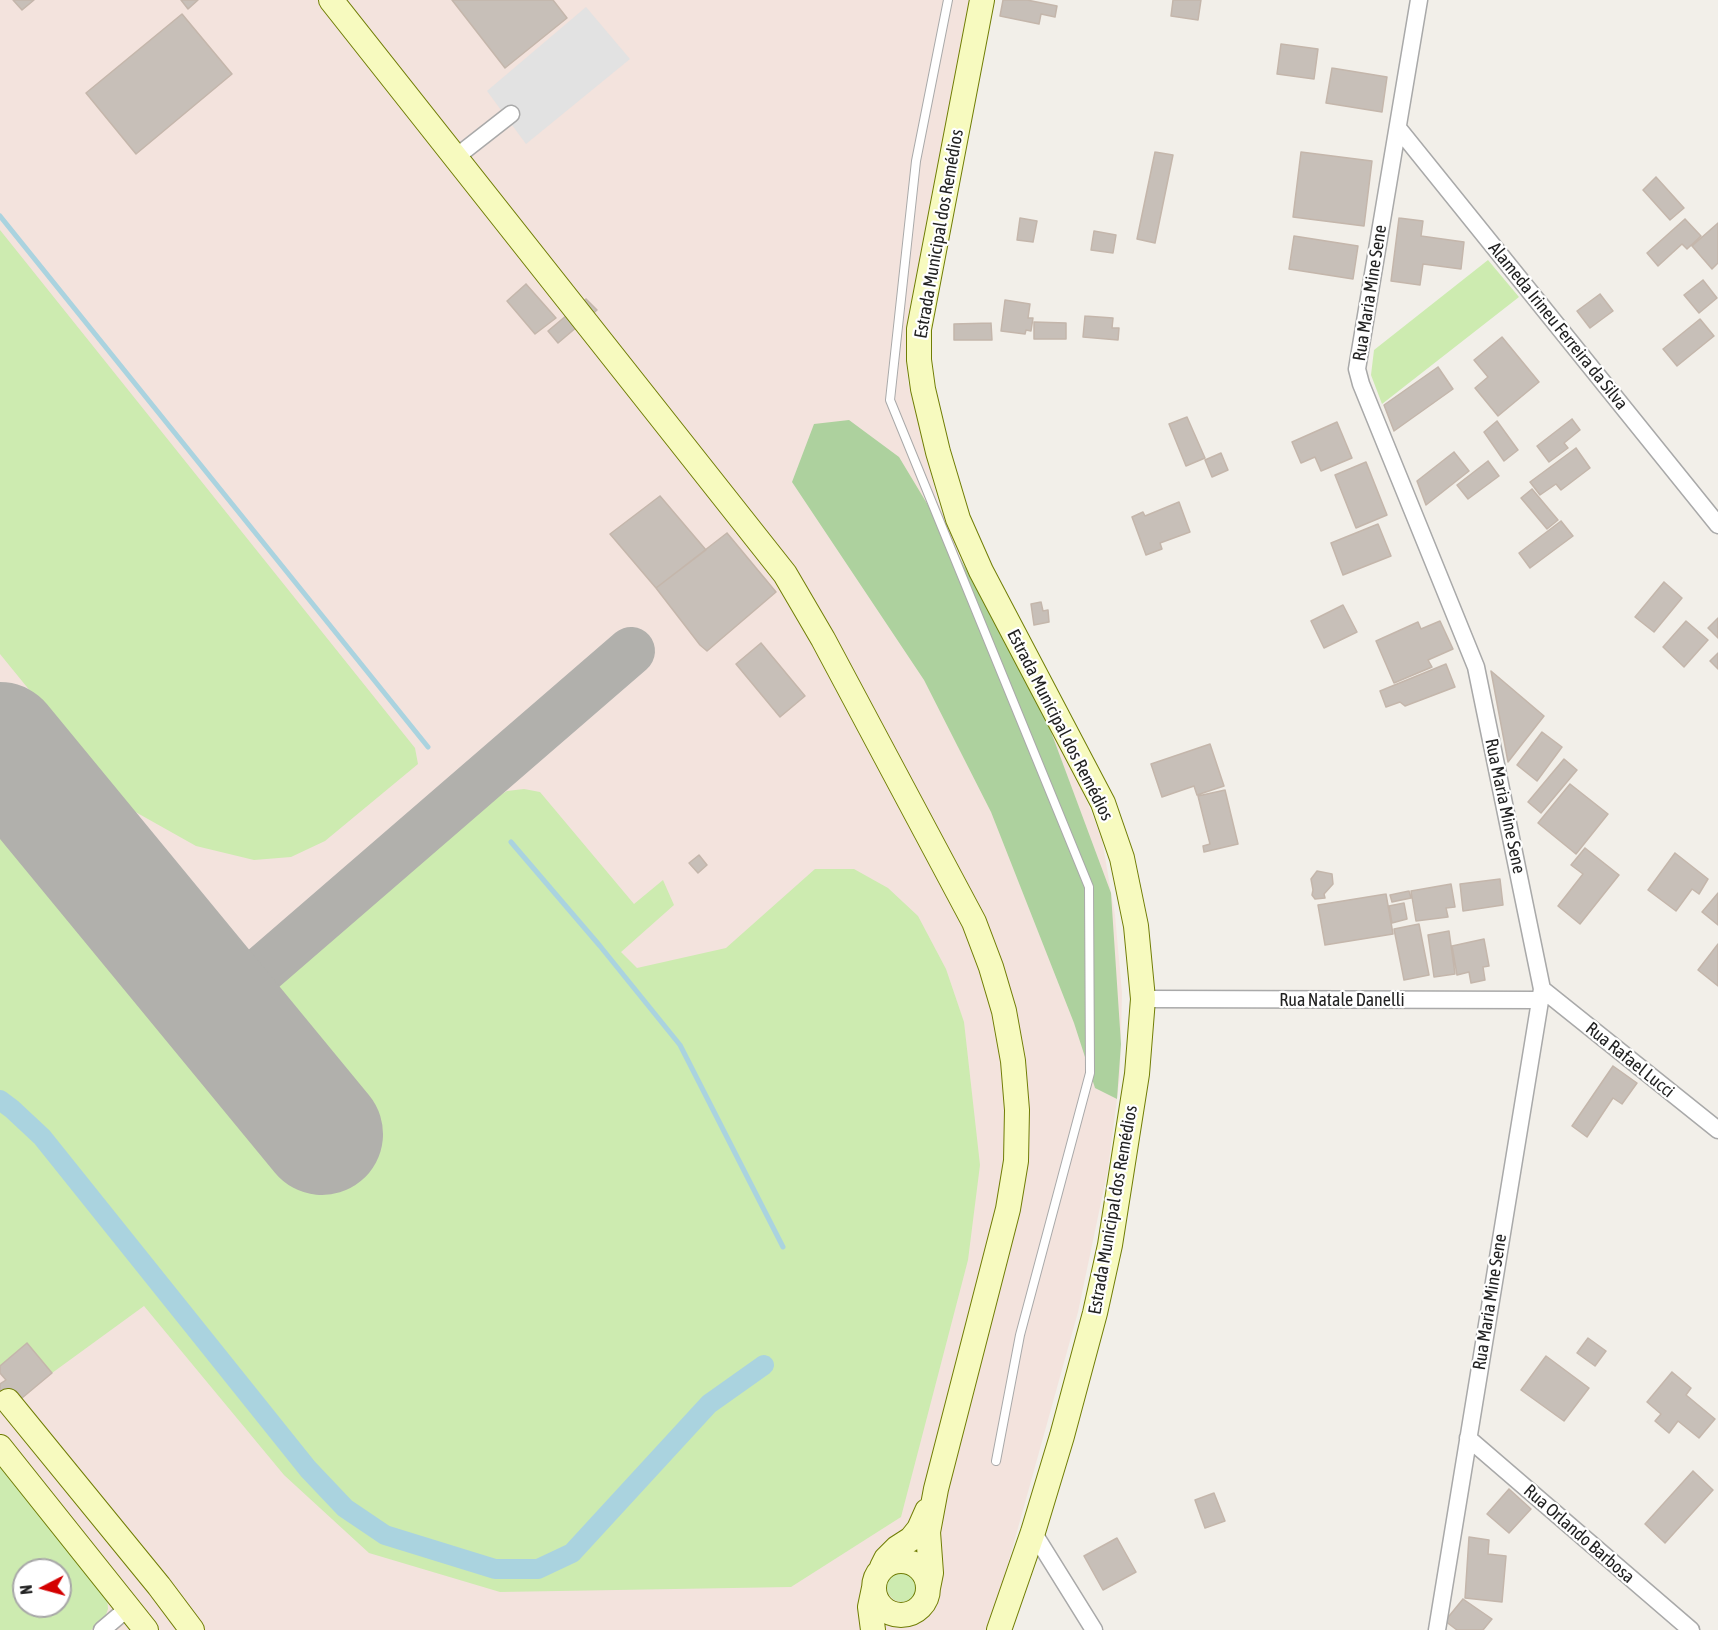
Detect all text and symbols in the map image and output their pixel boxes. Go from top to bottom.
street label: Estrada Municipal dos Remédios [910,128,968,340]
street label: Rua Maria Mine Sene [1349,223,1391,363]
street label: Alameda Irineu Ferreira da Silva [1484,238,1632,414]
street label: Estrada Municipal dos Remédios [1002,626,1118,824]
street label: Rua Maria Mine Sene [1480,737,1530,875]
street label: Rua Natale Danelli [1279,989,1405,1011]
street label: Rua Rafael Lucci [1581,1018,1679,1102]
street label: Estrada Municipal dos Remédios [1084,1104,1142,1316]
street label: Rua Maria Mine Sene [1469,1232,1511,1372]
street label: Rua Orlando Barbosa [1519,1480,1639,1588]
north arrow [12,1558,72,1618]
text: N [17,1584,36,1595]

